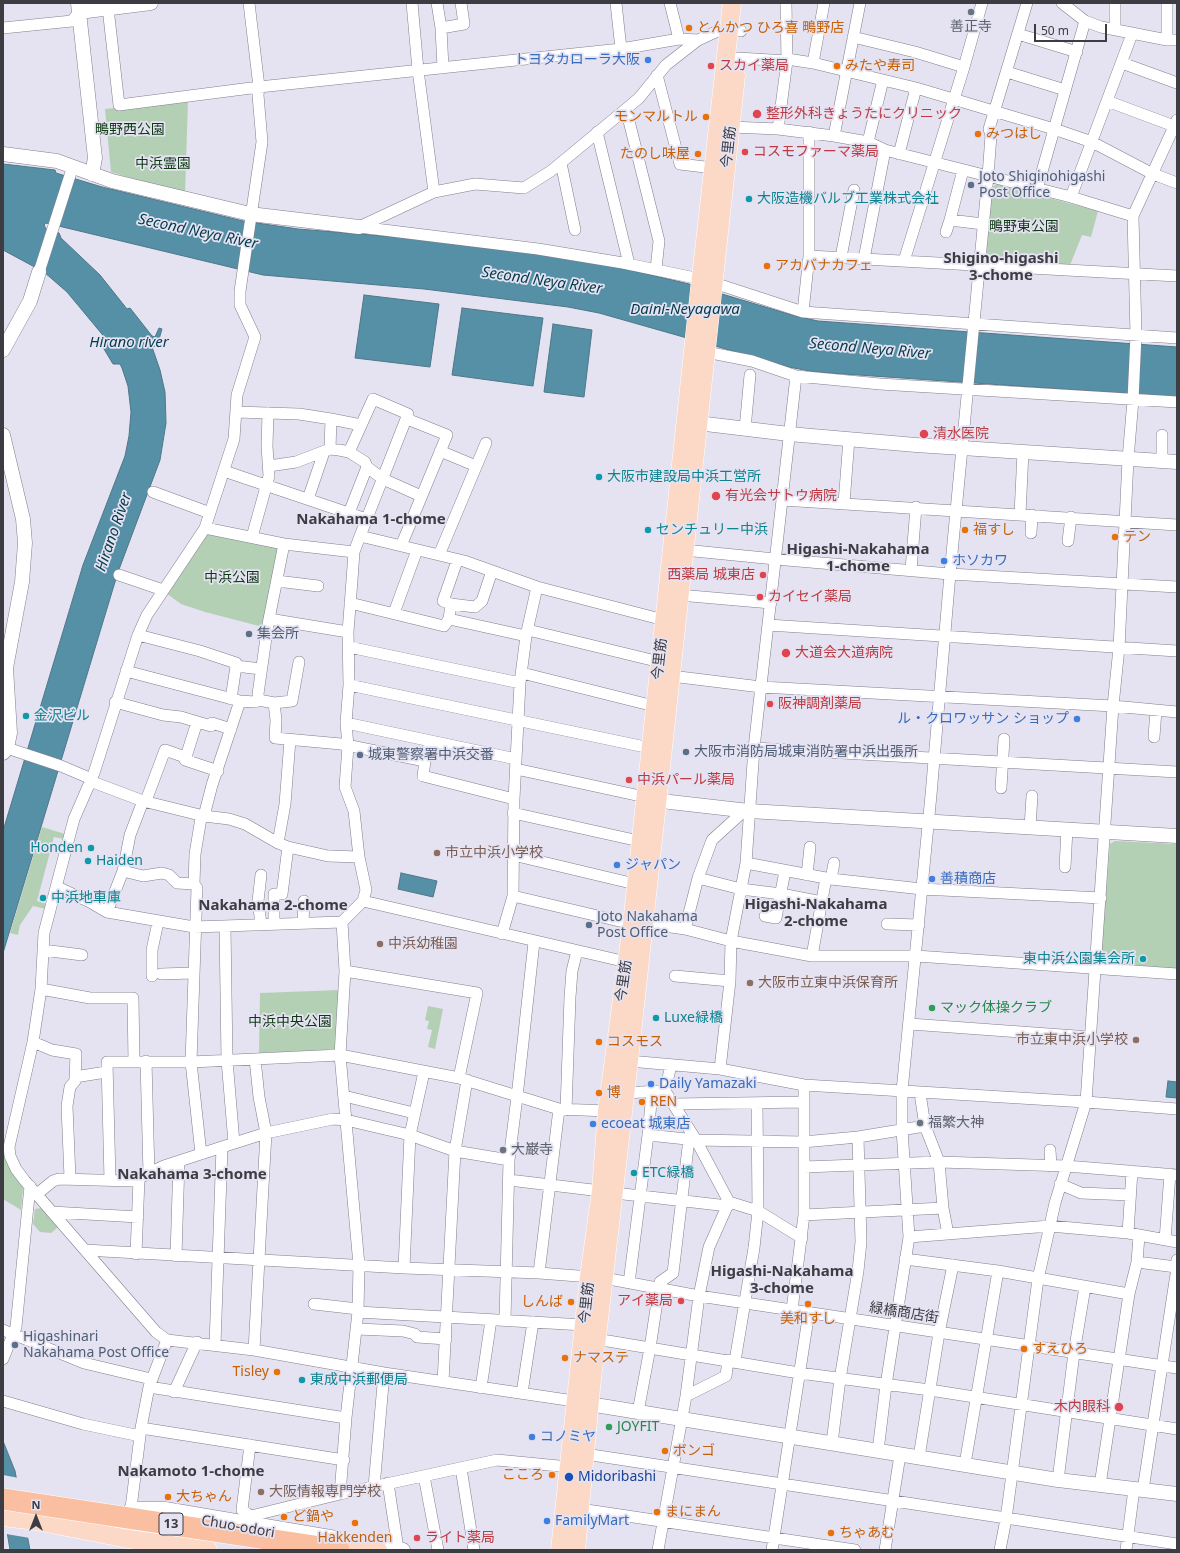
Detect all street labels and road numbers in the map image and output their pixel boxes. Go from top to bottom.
street label: 今里筋 [718,125,740,169]
street label: 今里筋 [649,637,671,681]
street label: 今里筋 [613,959,635,1003]
street label: 今里筋 [576,1281,598,1325]
street label: 緑橋商店街 [868,1299,940,1327]
street label: Chuo-odori [200,1512,276,1542]
road number: 13 [159,1513,183,1535]

